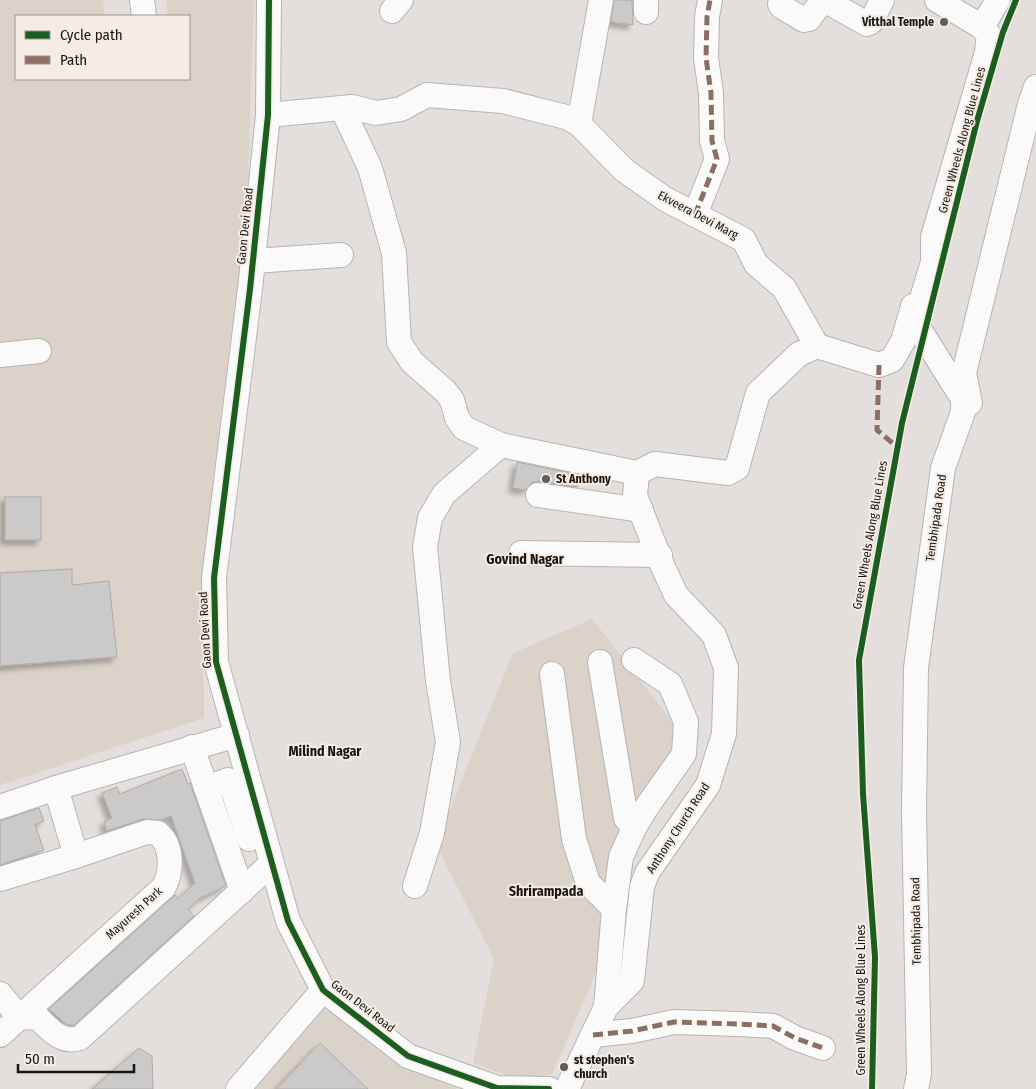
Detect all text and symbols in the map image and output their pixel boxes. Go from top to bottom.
legend [15,15,190,80]
place label: Vitthal Temple [861,15,934,29]
marker: Vitthal Temple [938,16,950,28]
text: Cycle path [60,26,123,44]
text: Path [60,51,87,69]
street label: Green Wheels Along Blue Lines [936,65,988,215]
street label: Gaon Devi Road [234,187,256,265]
street label: Ekveera Devi Marg [655,188,741,242]
street label: Green Wheels Along Blue Lines [850,459,890,611]
place label: St Anthony [556,472,611,486]
marker: St Anthony [540,473,552,485]
street label: Tembhipada Road [923,473,949,563]
district label: Govind Nagar [486,551,565,568]
street label: Gaon Devi Road [196,591,214,669]
district label: Milind Nagar [289,743,362,760]
street label: Anthony Church Road [643,780,713,876]
street label: Tembhipada Road [908,877,924,965]
district label: Shrirampada [509,883,583,900]
street label: Mayuresh Park [103,884,165,942]
street label: Green Wheels Along Blue Lines [854,925,868,1076]
street label: Gaon Devi Road [328,977,398,1035]
scale bar [18,1042,134,1074]
text: 50 m [25,1050,55,1068]
place label: st stephen's church [574,1053,635,1081]
marker: st stephen's church [558,1061,570,1073]

